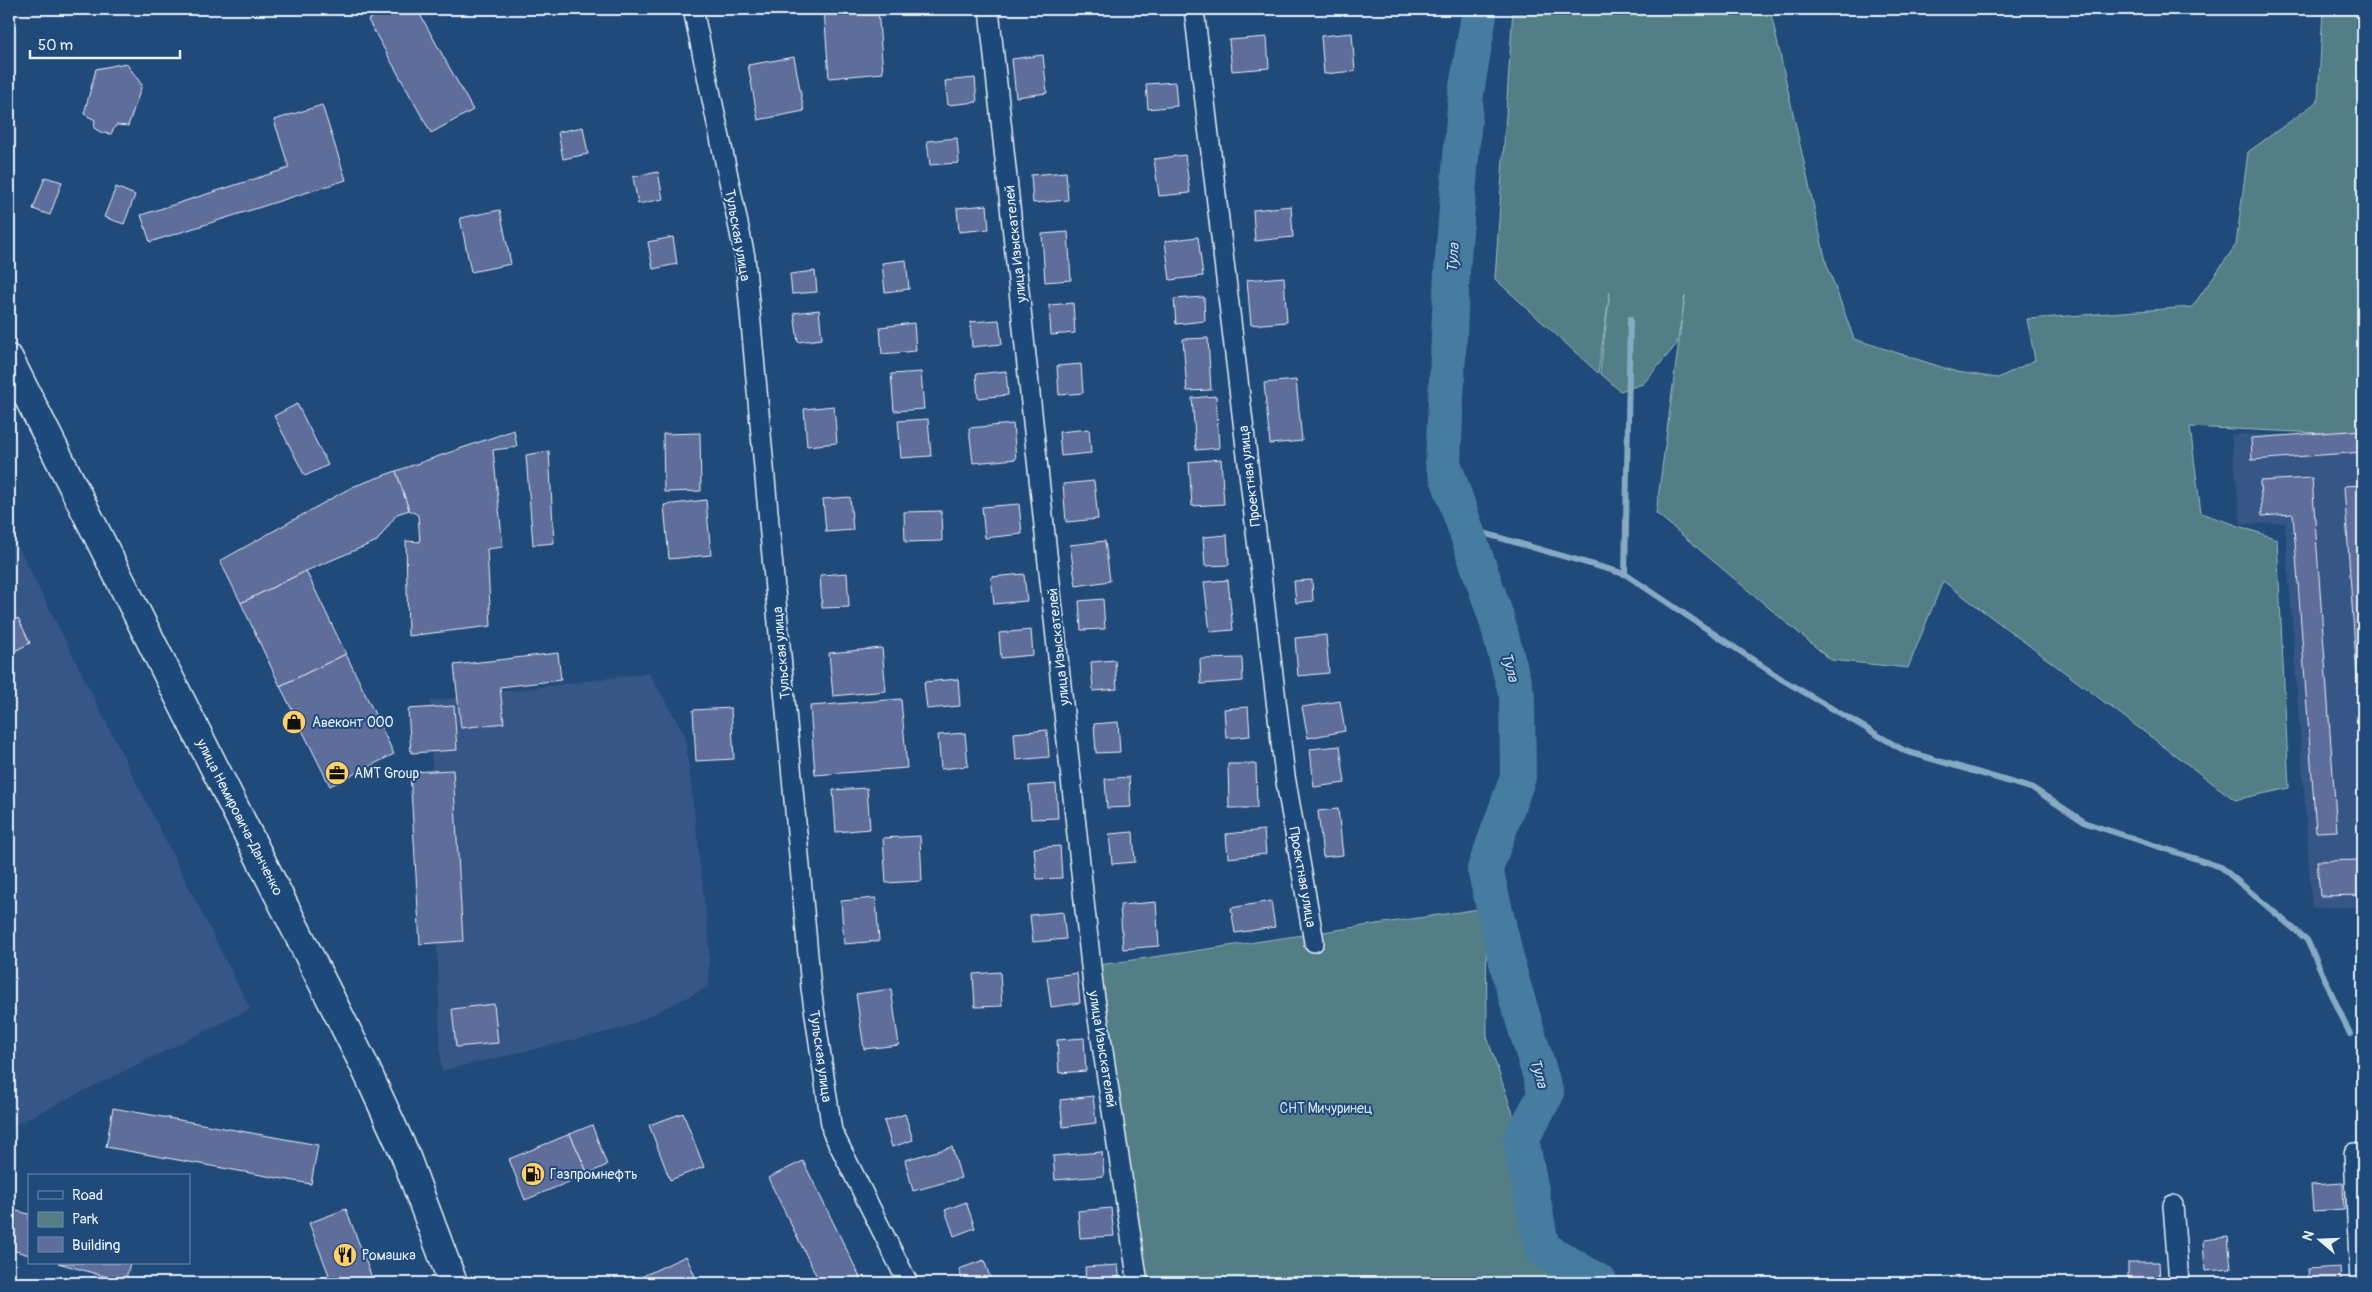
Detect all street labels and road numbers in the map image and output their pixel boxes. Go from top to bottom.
street label: улица Изыскателей [1001,184,1030,304]
street label: Тульская улица [721,188,754,282]
street label: Проектная улица [1235,424,1264,527]
street label: улица Изыскателей [1044,587,1073,707]
street label: Тульская улица [769,606,794,700]
street label: улица Немировича-Данченко [192,735,287,899]
street label: Проектная улица [1285,826,1320,929]
street label: улица Изыскателей [1085,989,1120,1109]
street label: Тульская улица [806,1009,835,1103]

